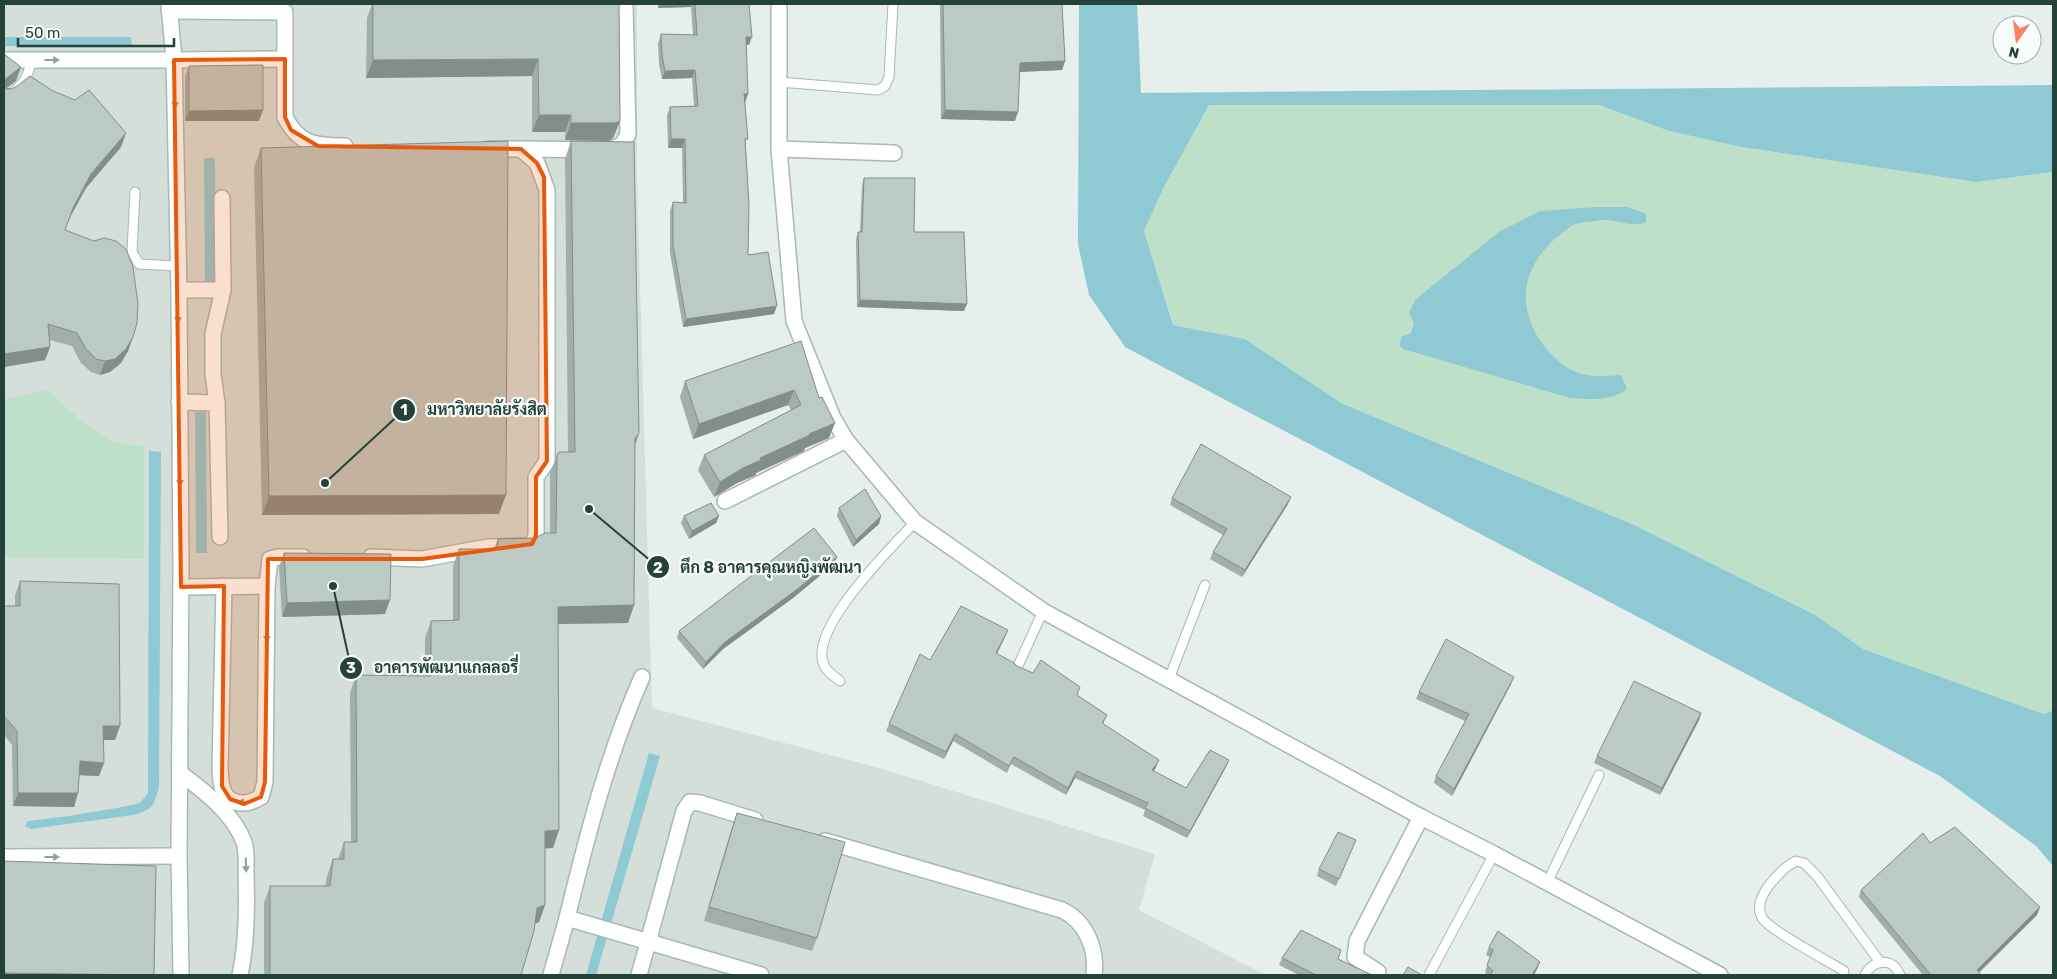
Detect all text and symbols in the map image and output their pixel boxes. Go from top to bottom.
scale bar [18,15,174,47]
north arrow [1992,15,2042,65]
text: 50 m [25,24,60,42]
text: N [2007,43,2021,62]
one-way arrow [45,56,61,64]
one-way arrow [171,93,179,109]
one-way arrow [174,308,182,324]
callout: มหาวิทยาลัยรังสิต [392,394,557,425]
text: มหาวิทยาลัยรังสิต [427,399,547,419]
text: 1 [400,401,408,419]
one-way arrow [176,471,184,487]
callout: ตึก 8 อาคารคุณหญิงพัฒนา [646,552,872,583]
text: ตึก 8 อาคารคุณหญิงพัฒนา [680,557,862,579]
text: 2 [653,559,663,577]
one-way arrow [263,627,271,643]
callout: อาคารพัฒนาแกลลอรี่ [338,652,528,683]
text: อาคารพัฒนาแกลลอรี่ [374,653,519,677]
text: 3 [346,659,356,677]
one-way arrow [237,798,253,806]
one-way arrow [45,853,61,861]
one-way arrow [242,858,250,874]

